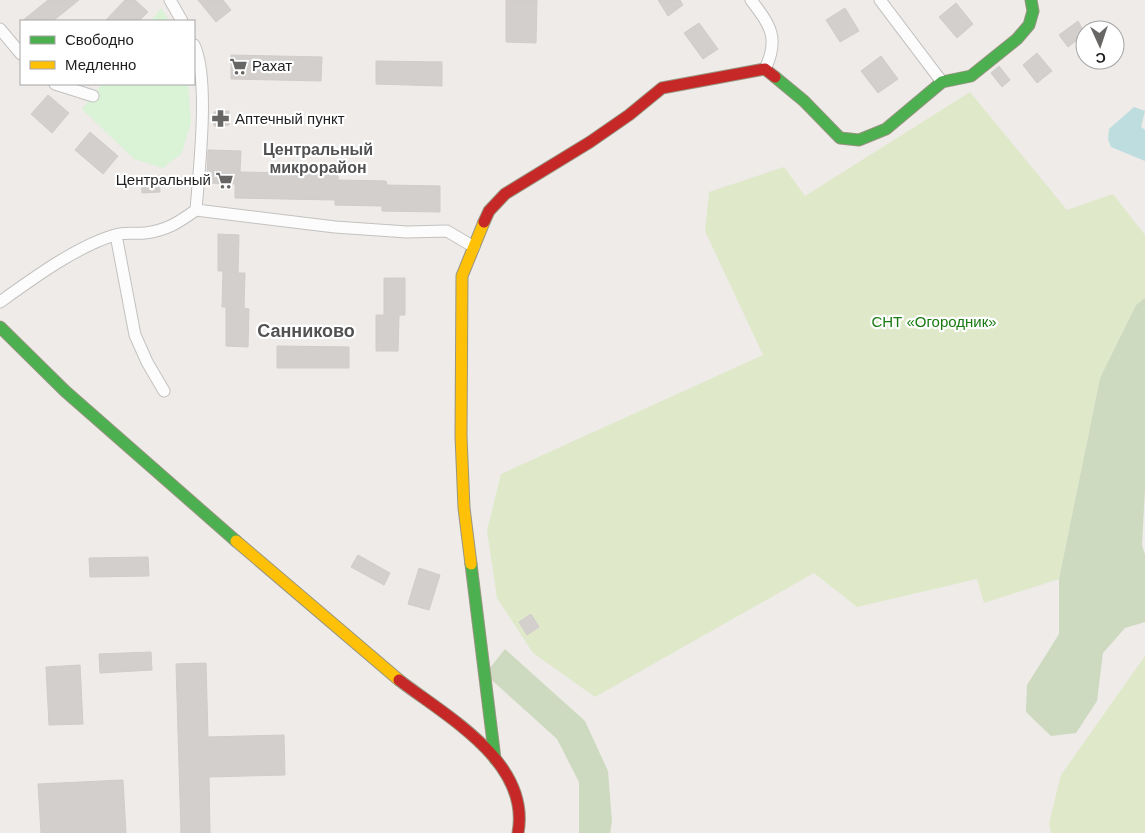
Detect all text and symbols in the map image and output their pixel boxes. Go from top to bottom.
legend [20,20,195,85]
north arrow [1075,20,1125,70]
text: Свободно [65,31,134,48]
text: С [1095,50,1106,66]
text: Медленно [65,56,136,73]
supermarket icon: Рахат [228,56,248,76]
place label: Рахат [252,57,292,74]
pharmacy icon: Аптечный пункт [211,109,231,129]
place label: Аптечный пункт [235,110,345,127]
district label: Центральный микрорайон [263,141,373,176]
supermarket icon: Центральный [215,170,235,190]
place label: Центральный [116,171,211,188]
park label: СНТ «Огородник» [871,313,997,330]
district label: Санниково [257,321,355,341]

